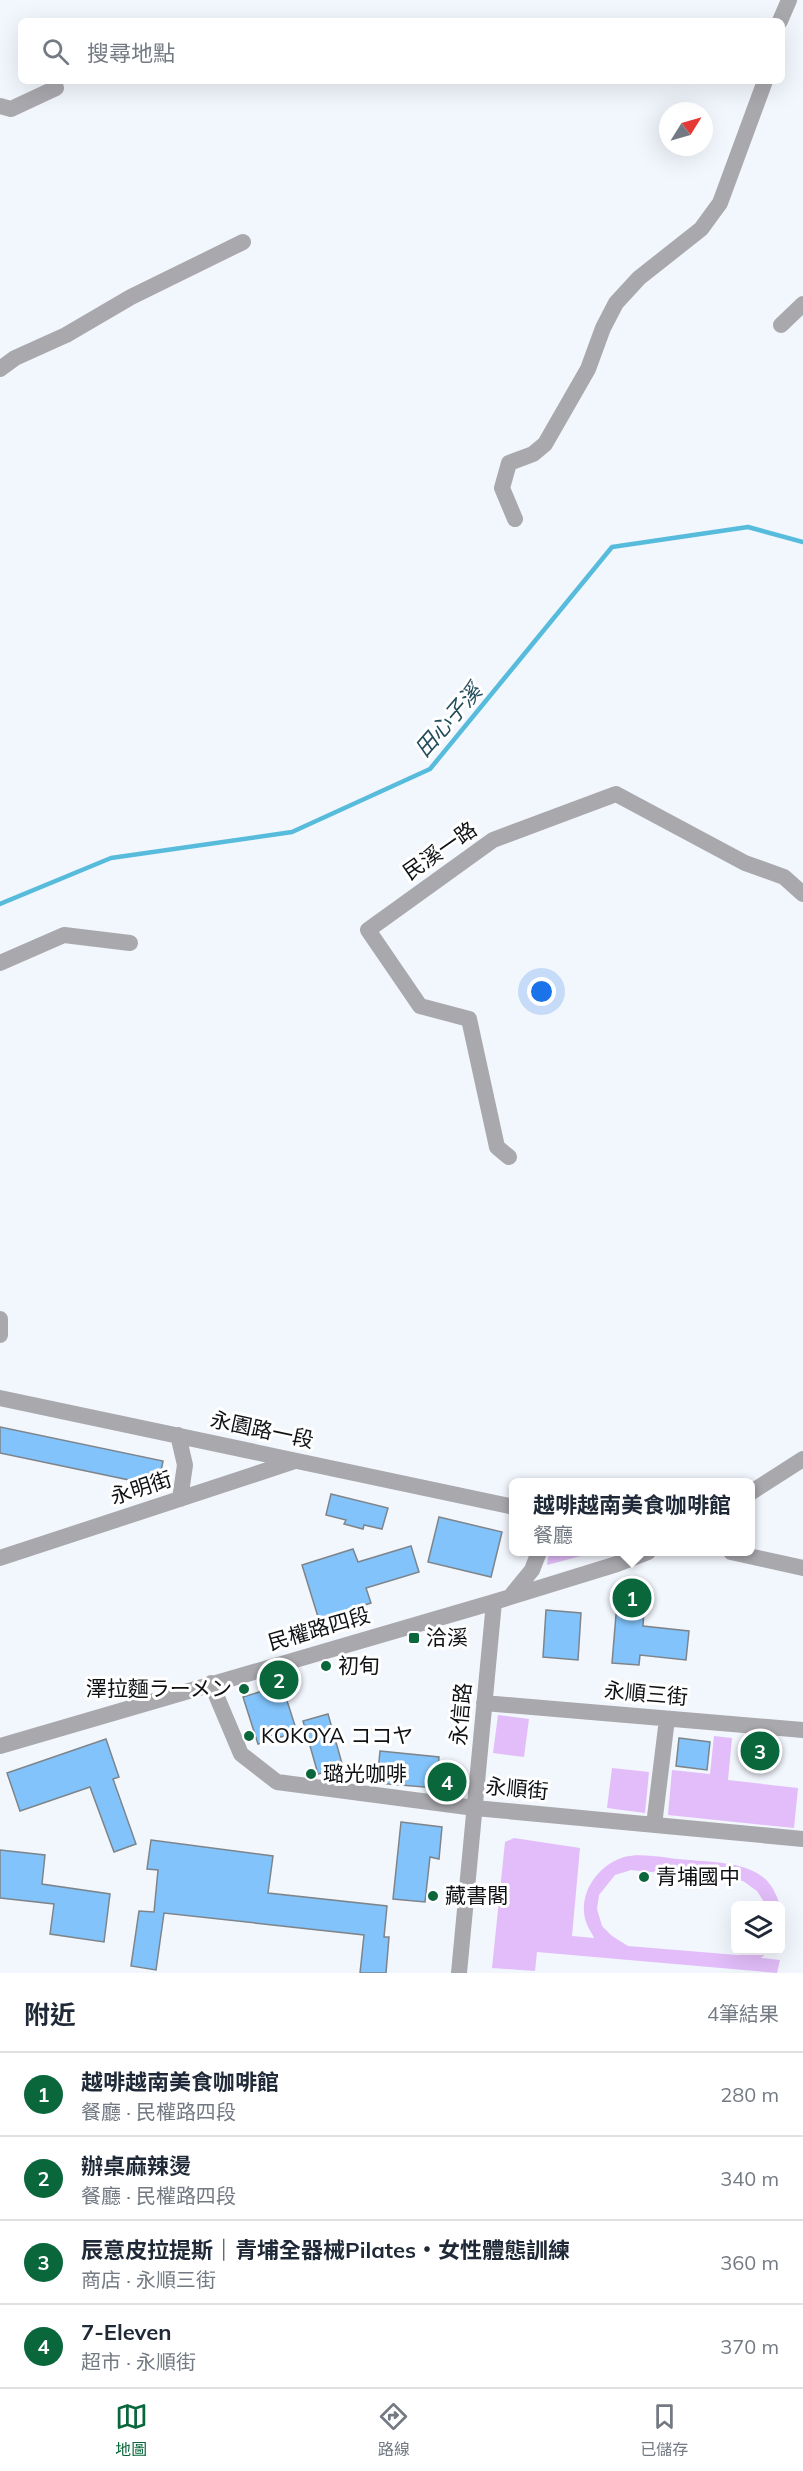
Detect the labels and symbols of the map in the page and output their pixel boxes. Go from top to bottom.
north arrow [659,102,713,156]
water label: 田心子溪 [409,675,489,762]
street label: 民溪一路 [398,815,481,885]
your location [527,977,556,1006]
street label: 永園路一段 [208,1405,316,1453]
street label: 永明街 [107,1465,175,1509]
pin: 1 [612,1576,652,1620]
street label: 民權路四段 [265,1601,373,1655]
place label: 洽溪 [426,1624,468,1650]
marker: 洽溪 [407,1631,421,1645]
place label: 初旬 [338,1652,380,1678]
pin: 2 [260,1658,298,1702]
marker: 初旬 [319,1659,333,1673]
place label: 澤拉麵ラーメン [86,1675,232,1701]
street label: 永順三街 [603,1676,689,1710]
street label: 永信路 [444,1681,476,1746]
marker: 澤拉麵ラーメン [237,1682,251,1696]
place label: KOKOYA ココヤ [261,1722,413,1748]
pin: 3 [740,1728,780,1774]
marker: KOKOYA ココヤ [242,1729,256,1743]
place label: 璐光咖啡 [323,1760,407,1786]
pin: 4 [428,1760,466,1804]
marker: 璐光咖啡 [304,1767,318,1781]
street label: 永順街 [485,1772,550,1804]
place label: 青埔國中 [656,1863,740,1889]
marker: 青埔國中 [637,1870,651,1884]
place label: 藏書閣 [445,1882,508,1908]
marker: 藏書閣 [426,1889,440,1903]

